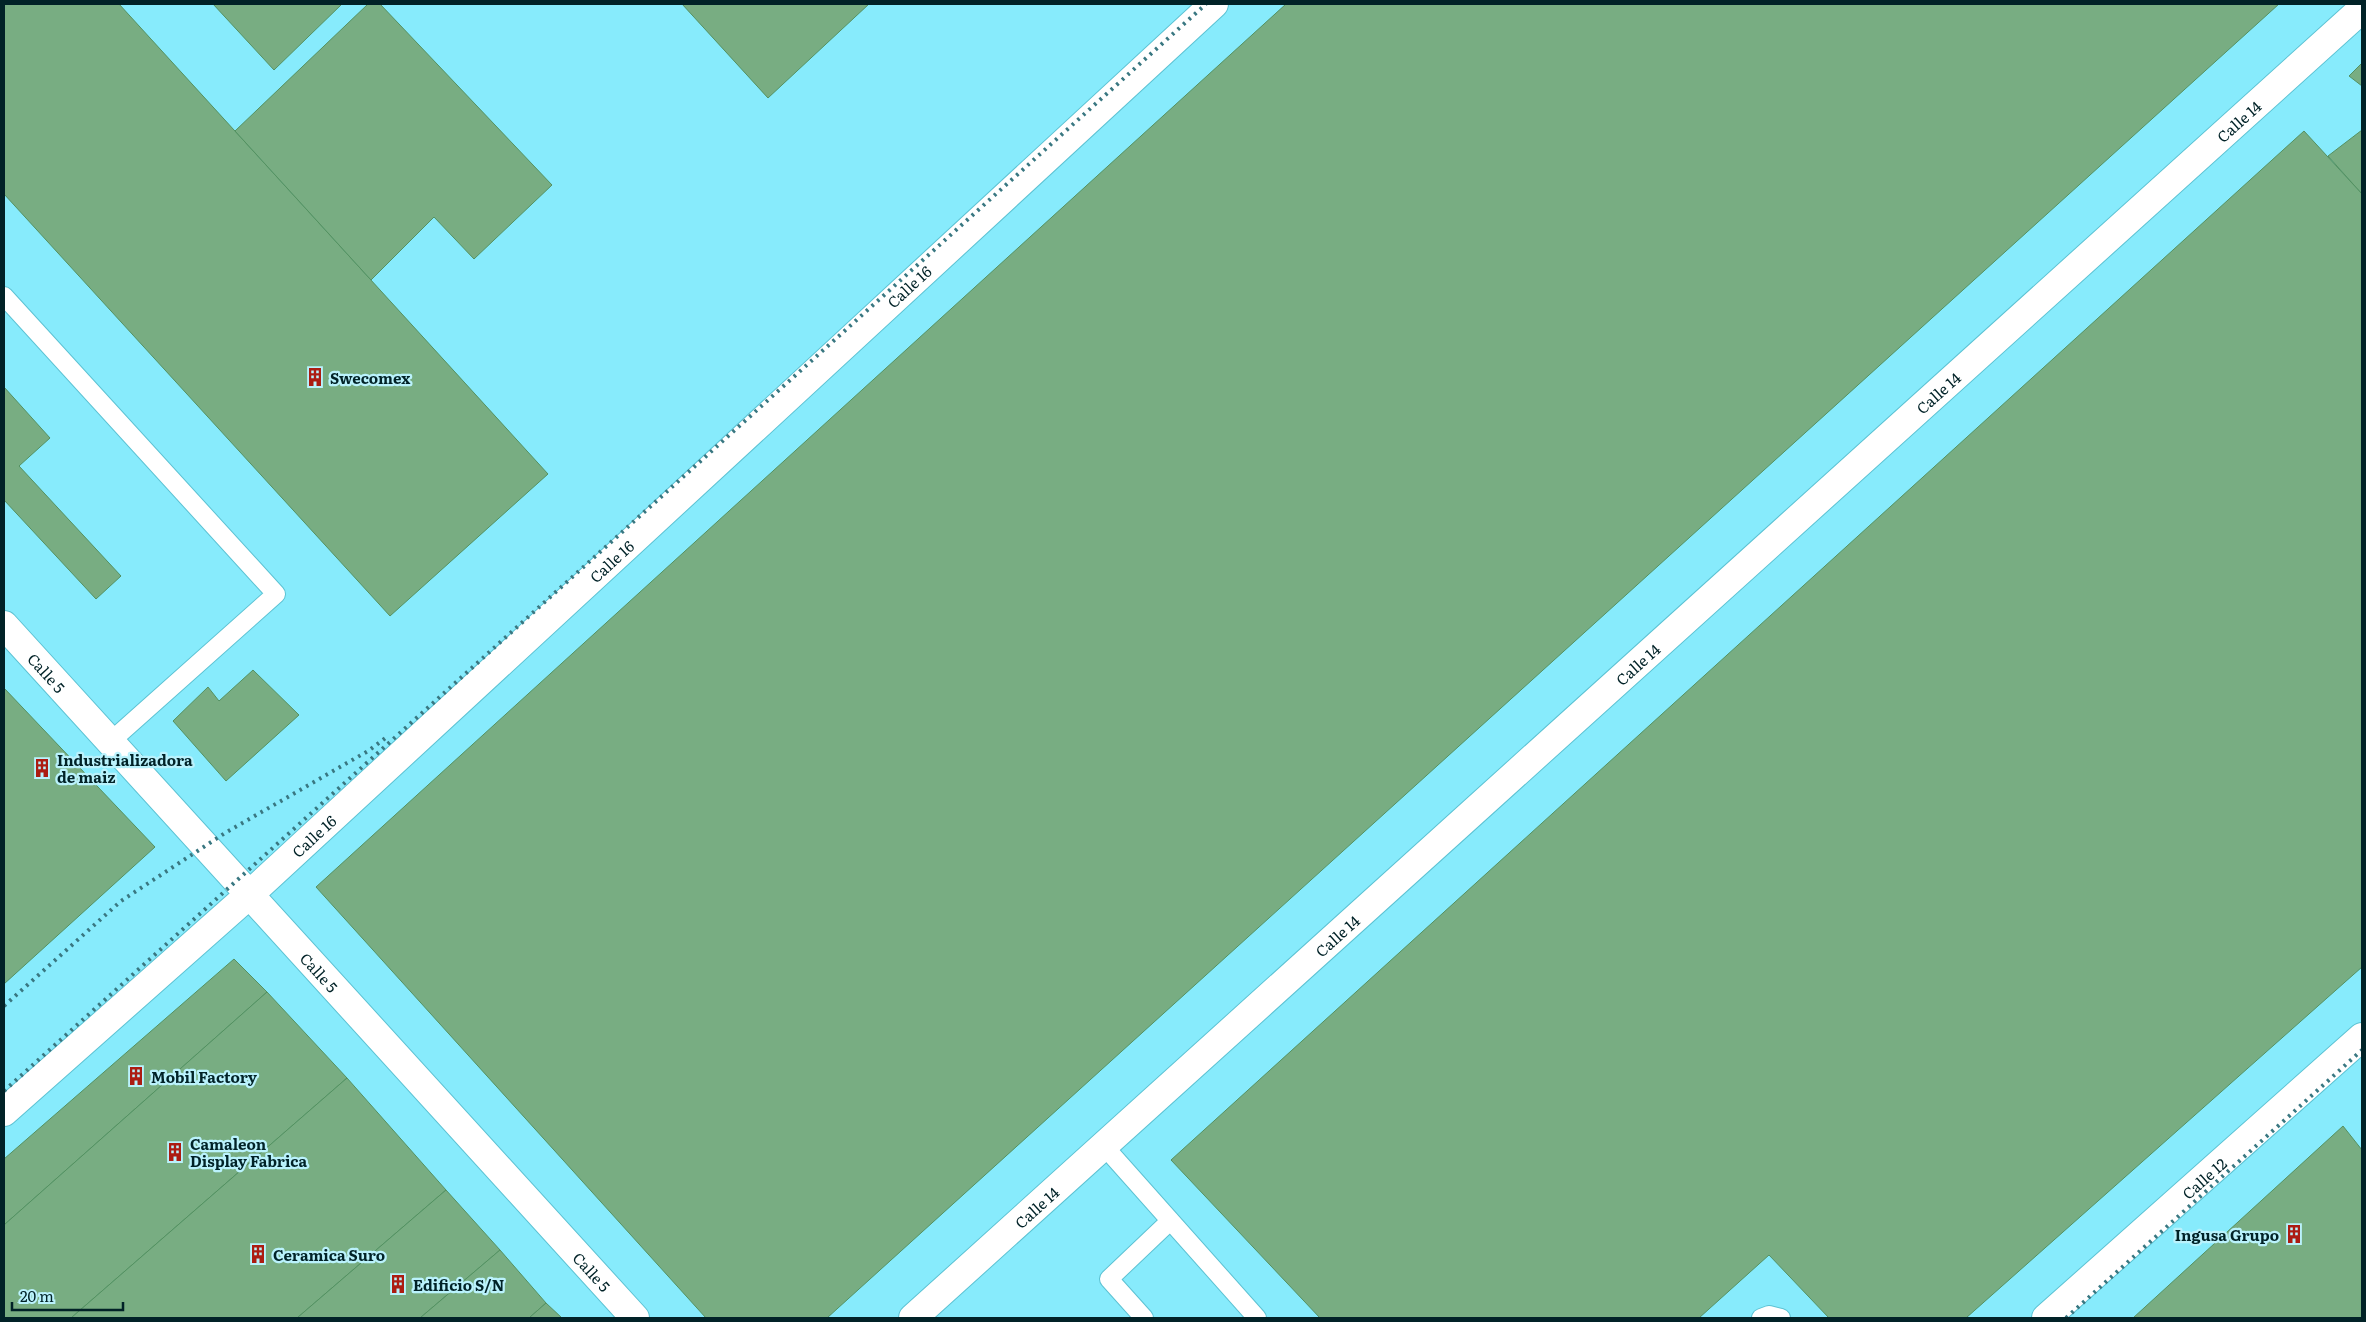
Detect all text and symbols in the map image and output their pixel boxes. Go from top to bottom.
street label: Calle 14 [2211,94,2266,147]
street label: Calle 16 [881,259,936,313]
building icon: Swecomex [304,366,326,388]
place label: Swecomex [330,366,410,389]
street label: Calle 14 [1910,366,1965,419]
street label: Calle 16 [584,534,638,587]
street label: Calle 14 [1610,637,1665,690]
street label: Calle 5 [23,647,72,698]
place label: Industrializadora de maiz [57,748,193,788]
building icon: Industrializadora de maiz [31,757,53,779]
street label: Calle 16 [286,809,341,862]
street label: Calle 14 [1309,909,1364,962]
street label: Calle 5 [296,947,344,997]
building icon: Mobil Factory [125,1065,147,1087]
place label: Mobil Factory [151,1065,258,1088]
place label: Camaleon Display Fabrica [190,1132,307,1172]
building icon: Camaleon Display Fabrica [164,1141,186,1163]
street label: Calle 12 [2176,1151,2231,1204]
street label: Calle 14 [1009,1180,1064,1233]
place label: Ingusa Grupo [2175,1223,2279,1246]
building icon: Ingusa Grupo [2283,1223,2305,1245]
building icon: Ceramica Suro [247,1243,269,1265]
place label: Ceramica Suro [273,1243,385,1266]
street label: Calle 5 [568,1246,617,1297]
building icon: Edificio S/N [387,1273,409,1295]
place label: Edificio S/N [413,1273,504,1296]
scale bar [12,1280,124,1312]
text: 20 m [20,1284,54,1307]

